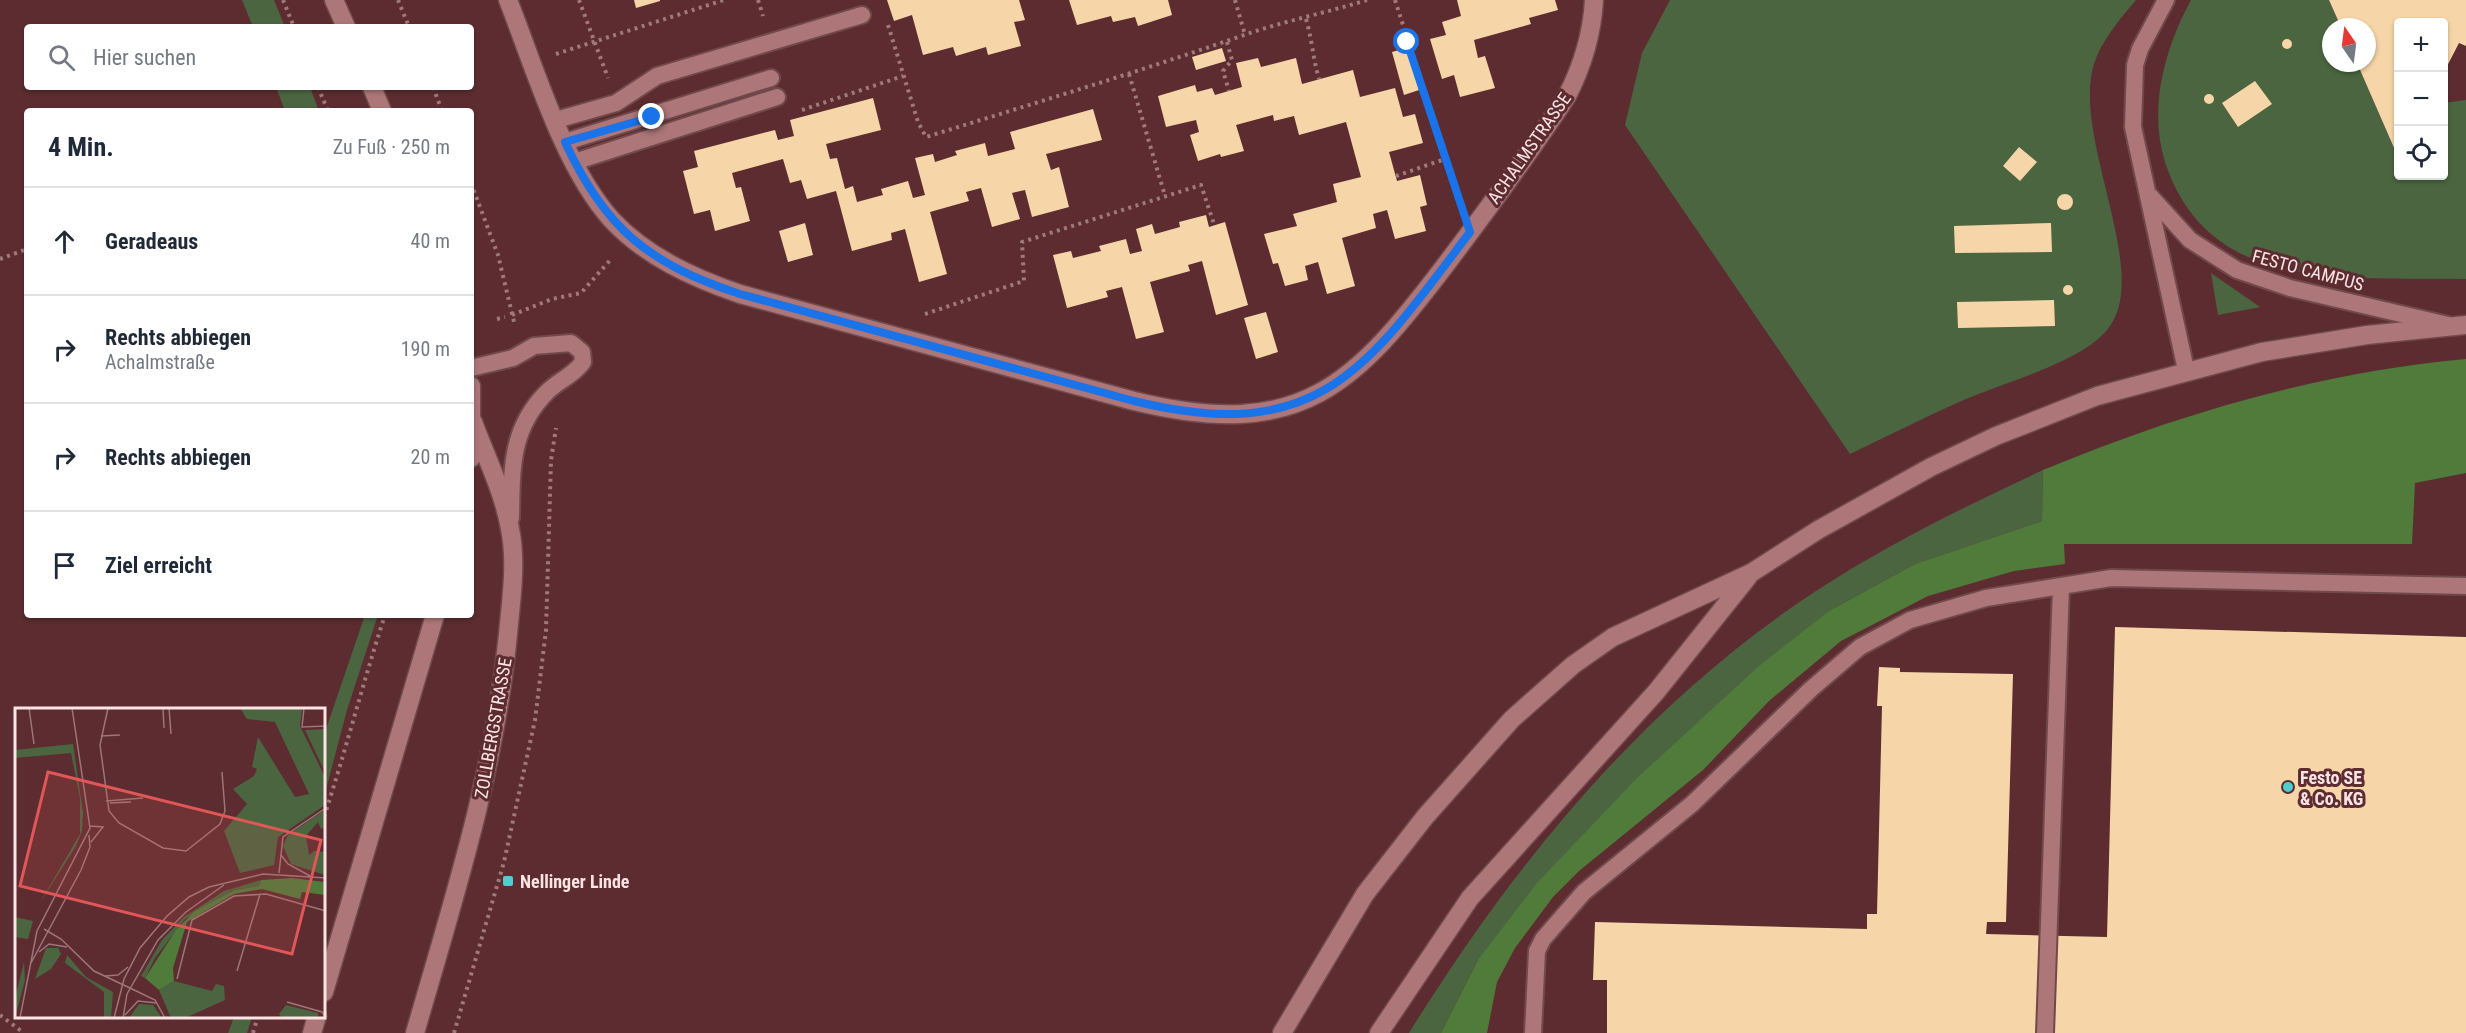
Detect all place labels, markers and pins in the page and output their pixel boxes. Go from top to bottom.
place label: Festo SE & Co. KG [2300,767,2363,809]
marker: Festo SE & Co. KG [2281,780,2295,794]
place label: Nellinger Linde [520,871,630,892]
marker: Nellinger Linde [501,874,515,888]

